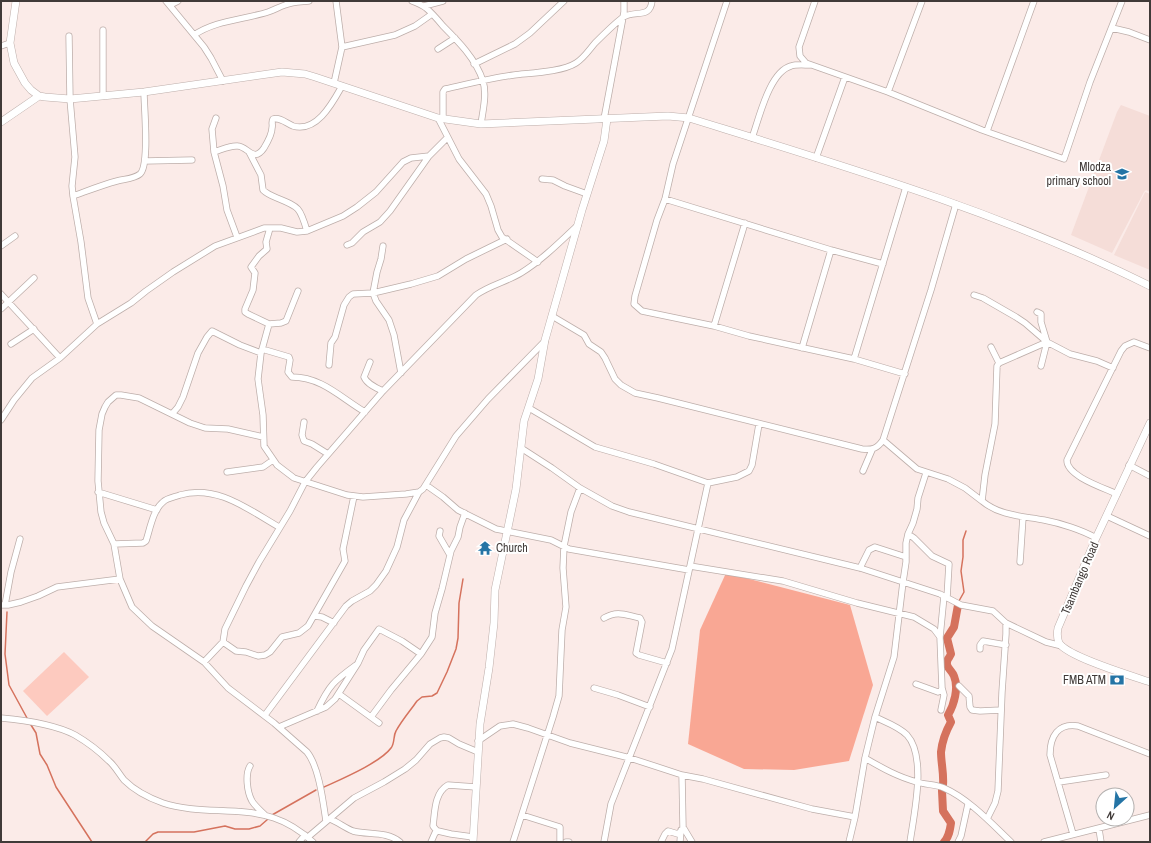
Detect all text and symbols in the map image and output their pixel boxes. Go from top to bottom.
place label: Mlodza primary school [1046,159,1112,189]
school or university icon: Mlodza primary school [1114,166,1130,182]
street label: Tsambango Road [1058,539,1102,617]
temple icon: Church [477,540,493,556]
place label: Church [496,540,528,556]
place label: FMB ATM [1063,672,1106,688]
bank icon: FMB ATM [1109,672,1125,688]
north arrow [1095,787,1135,827]
text: N [1104,808,1117,824]

